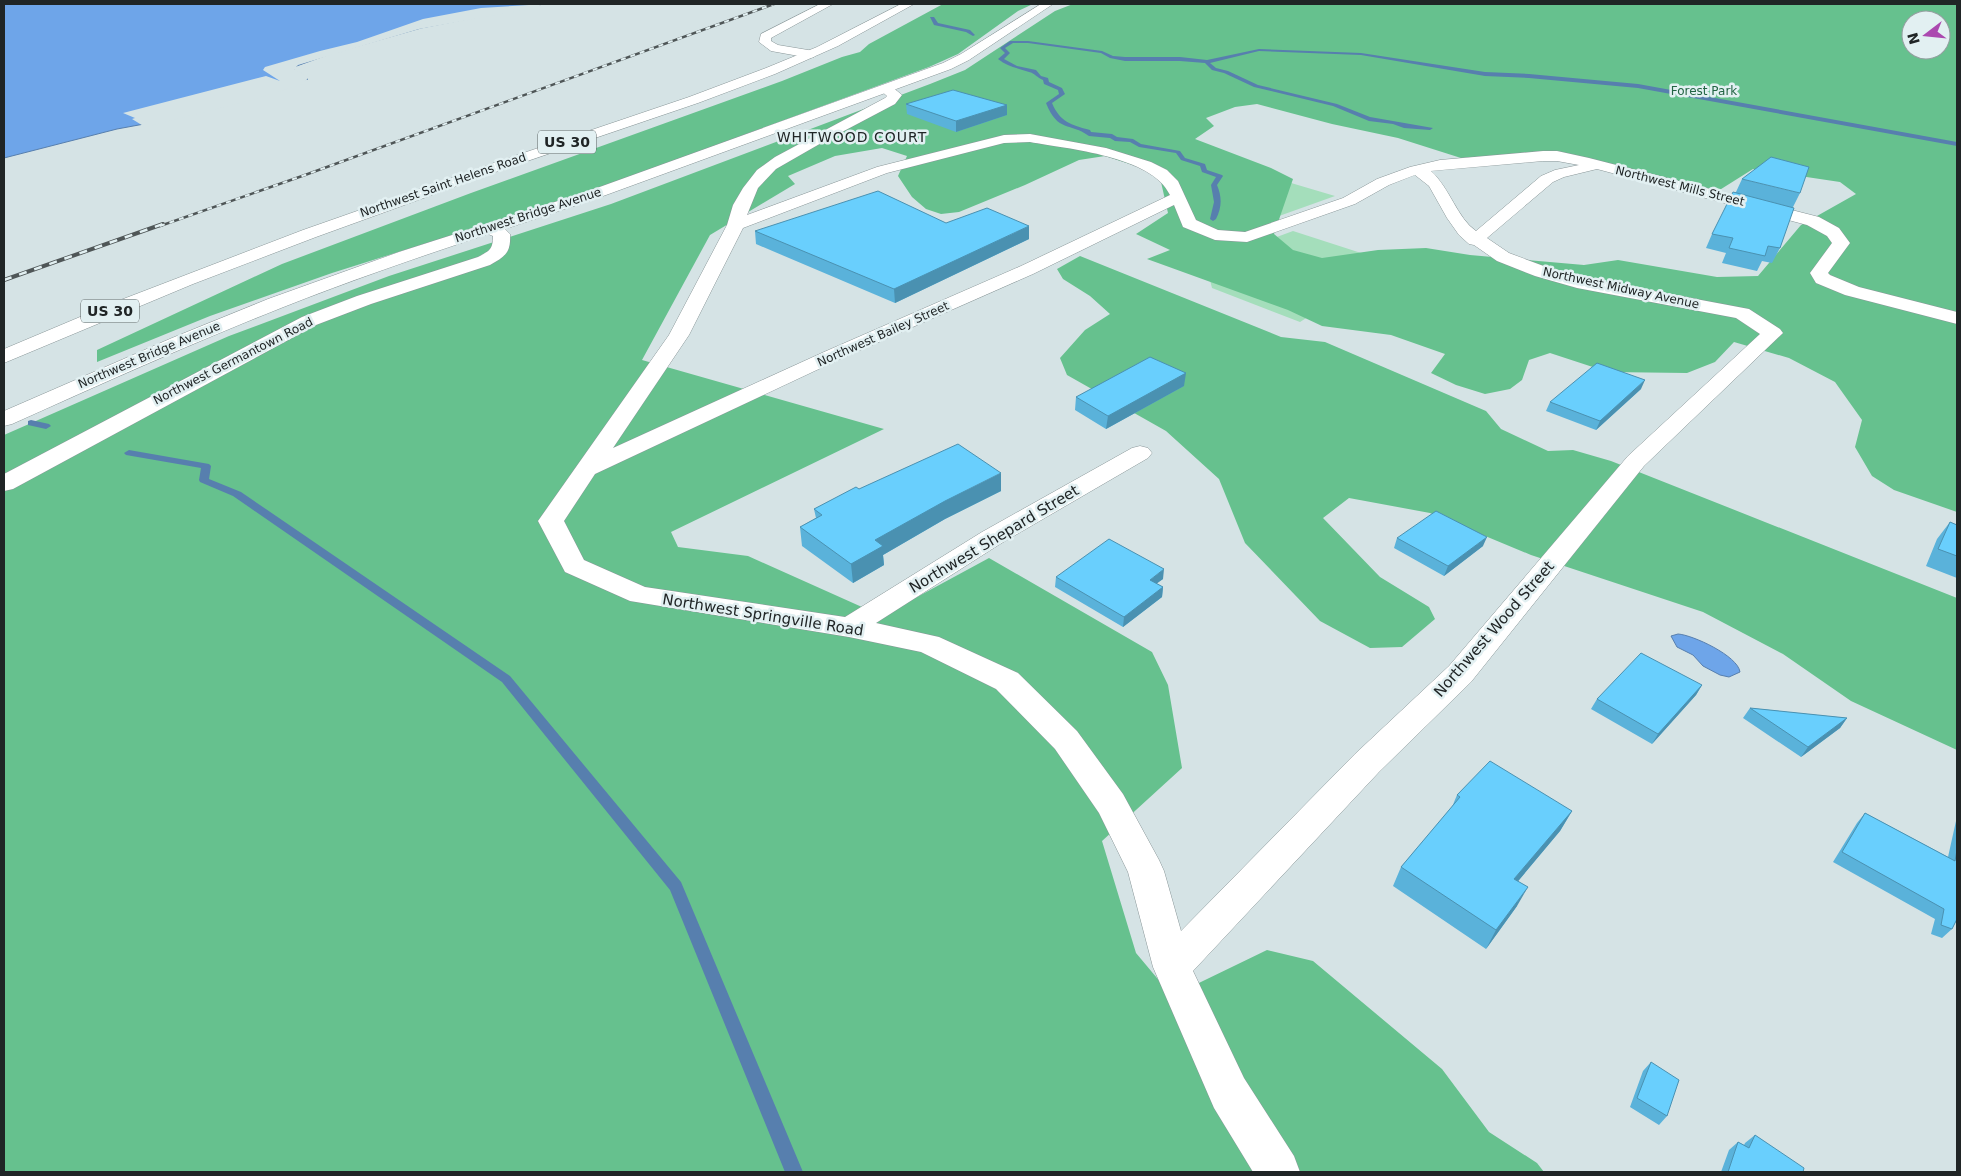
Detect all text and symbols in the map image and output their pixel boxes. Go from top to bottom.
north arrow [1901,10,1951,60]
text: N [1904,31,1923,46]
park label: Forest Park [1671,84,1737,98]
district label: WHITWOOD COURT [777,129,927,145]
road number: US 30 [538,130,596,154]
street label: Northwest Saint Helens Road [358,150,528,220]
street label: Northwest Mills Street [1614,163,1746,209]
street label: Northwest Bridge Avenue [453,185,603,245]
street label: Northwest Midway Avenue [1542,265,1700,311]
street label: Northwest Bailey Street [815,298,951,369]
road number: US 30 [81,300,139,322]
street label: Northwest Germantown Road [151,315,315,407]
street label: Northwest Bridge Avenue [76,319,222,391]
street label: Northwest Shepard Street [906,481,1082,597]
street label: Northwest Wood Street [1430,557,1558,701]
street label: Northwest Springville Road [661,590,865,640]

